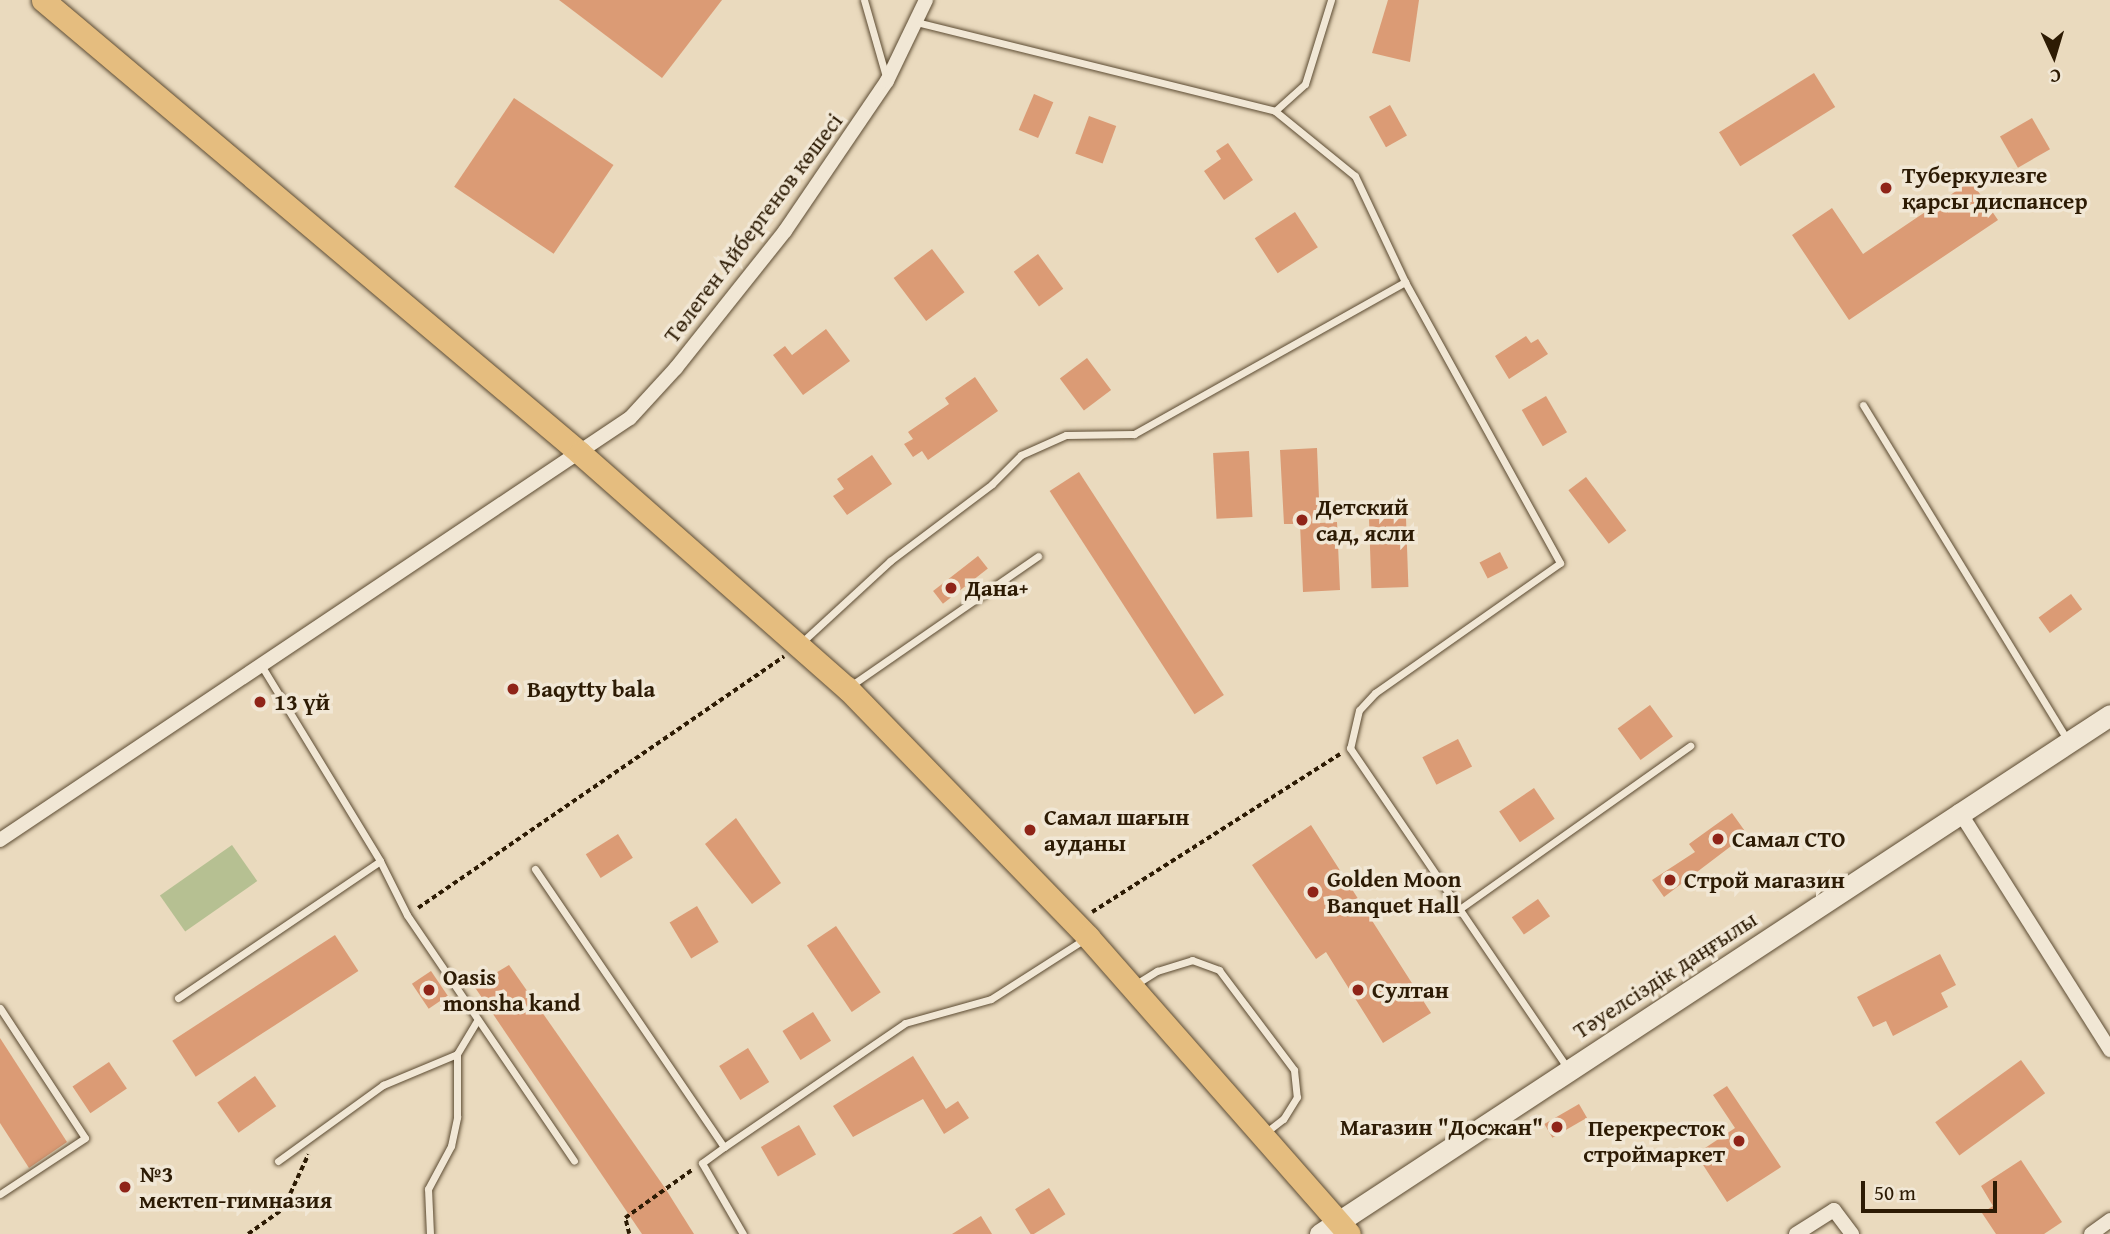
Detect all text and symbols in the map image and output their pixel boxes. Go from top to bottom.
north arrow [2019,21,2089,91]
text: С [2049,63,2062,91]
street label: Төлеген Айбергенов көшесі [658,108,848,348]
place label: Туберкулезге қарсы диспансер [1902,161,2087,215]
marker: Туберкулезге қарсы диспансер [1876,178,1896,198]
place label: Детский сад, ясли [1316,493,1415,547]
marker: Детский сад, ясли [1294,512,1310,528]
place label: Дана+ [965,574,1028,602]
marker: Дана+ [943,580,959,596]
place label: Baqytty bala [527,675,655,703]
marker: Baqytty bala [505,681,521,697]
place label: 13 үй [274,688,330,716]
marker: 13 үй [252,694,268,710]
place label: Самал шағын ауданы [1044,803,1189,857]
marker: Самал шағын ауданы [1022,822,1038,838]
place label: Самал СТО [1732,825,1846,853]
marker: Самал СТО [1710,831,1726,847]
place label: Golden Moon Banquet Hall [1327,865,1461,919]
place label: Строй магазин [1684,866,1845,894]
marker: Строй магазин [1662,872,1678,888]
marker: Golden Moon Banquet Hall [1305,884,1321,900]
street label: Тәуелсіздік даңғылы [1568,905,1762,1045]
place label: Oasis monsha kand [443,963,581,1017]
place label: Султан [1372,976,1449,1004]
marker: Oasis monsha kand [421,982,437,998]
marker: Султан [1350,982,1366,998]
place label: Магазин "Досжан" [1340,1113,1543,1141]
place label: Перекресток строймаркет [1583,1114,1725,1168]
marker: Магазин "Досжан" [1549,1119,1565,1135]
marker: Перекресток строймаркет [1731,1133,1747,1149]
place label: №3 мектеп-гимназия [139,1160,332,1214]
scale bar [1865,1168,2002,1212]
text: 50 m [1874,1177,1916,1208]
marker: №3 мектеп-гимназия [117,1179,133,1195]

